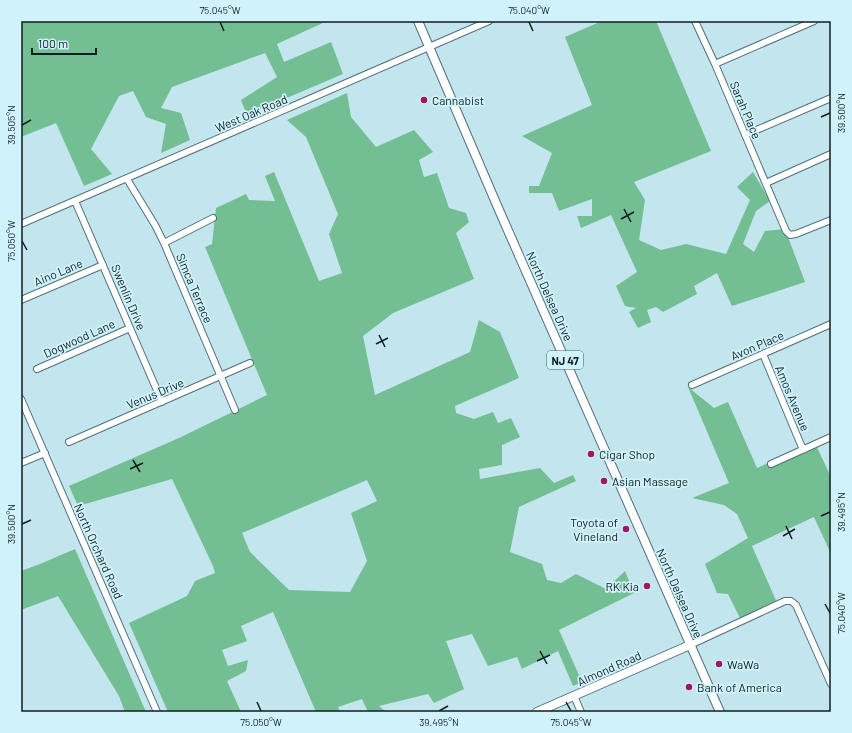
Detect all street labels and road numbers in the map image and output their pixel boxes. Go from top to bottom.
street label: Sarah Place [728,79,764,141]
street label: West Oak Road [213,91,289,135]
street label: North Delsea Drive [524,249,576,343]
street label: Simca Terrace [174,251,216,325]
street label: Aino Lane [32,256,84,288]
street label: Swenlin Drive [109,262,149,332]
street label: Dogwood Lane [41,316,117,360]
street label: Avon Place [728,328,786,362]
road number: NJ 47 [547,351,583,369]
street label: Amos Avenue [773,363,813,433]
street label: Venus Drive [124,375,186,411]
street label: North Orchard Road [72,501,126,601]
street label: North Delsea Drive [654,546,706,640]
street label: Almond Road [575,648,643,688]

